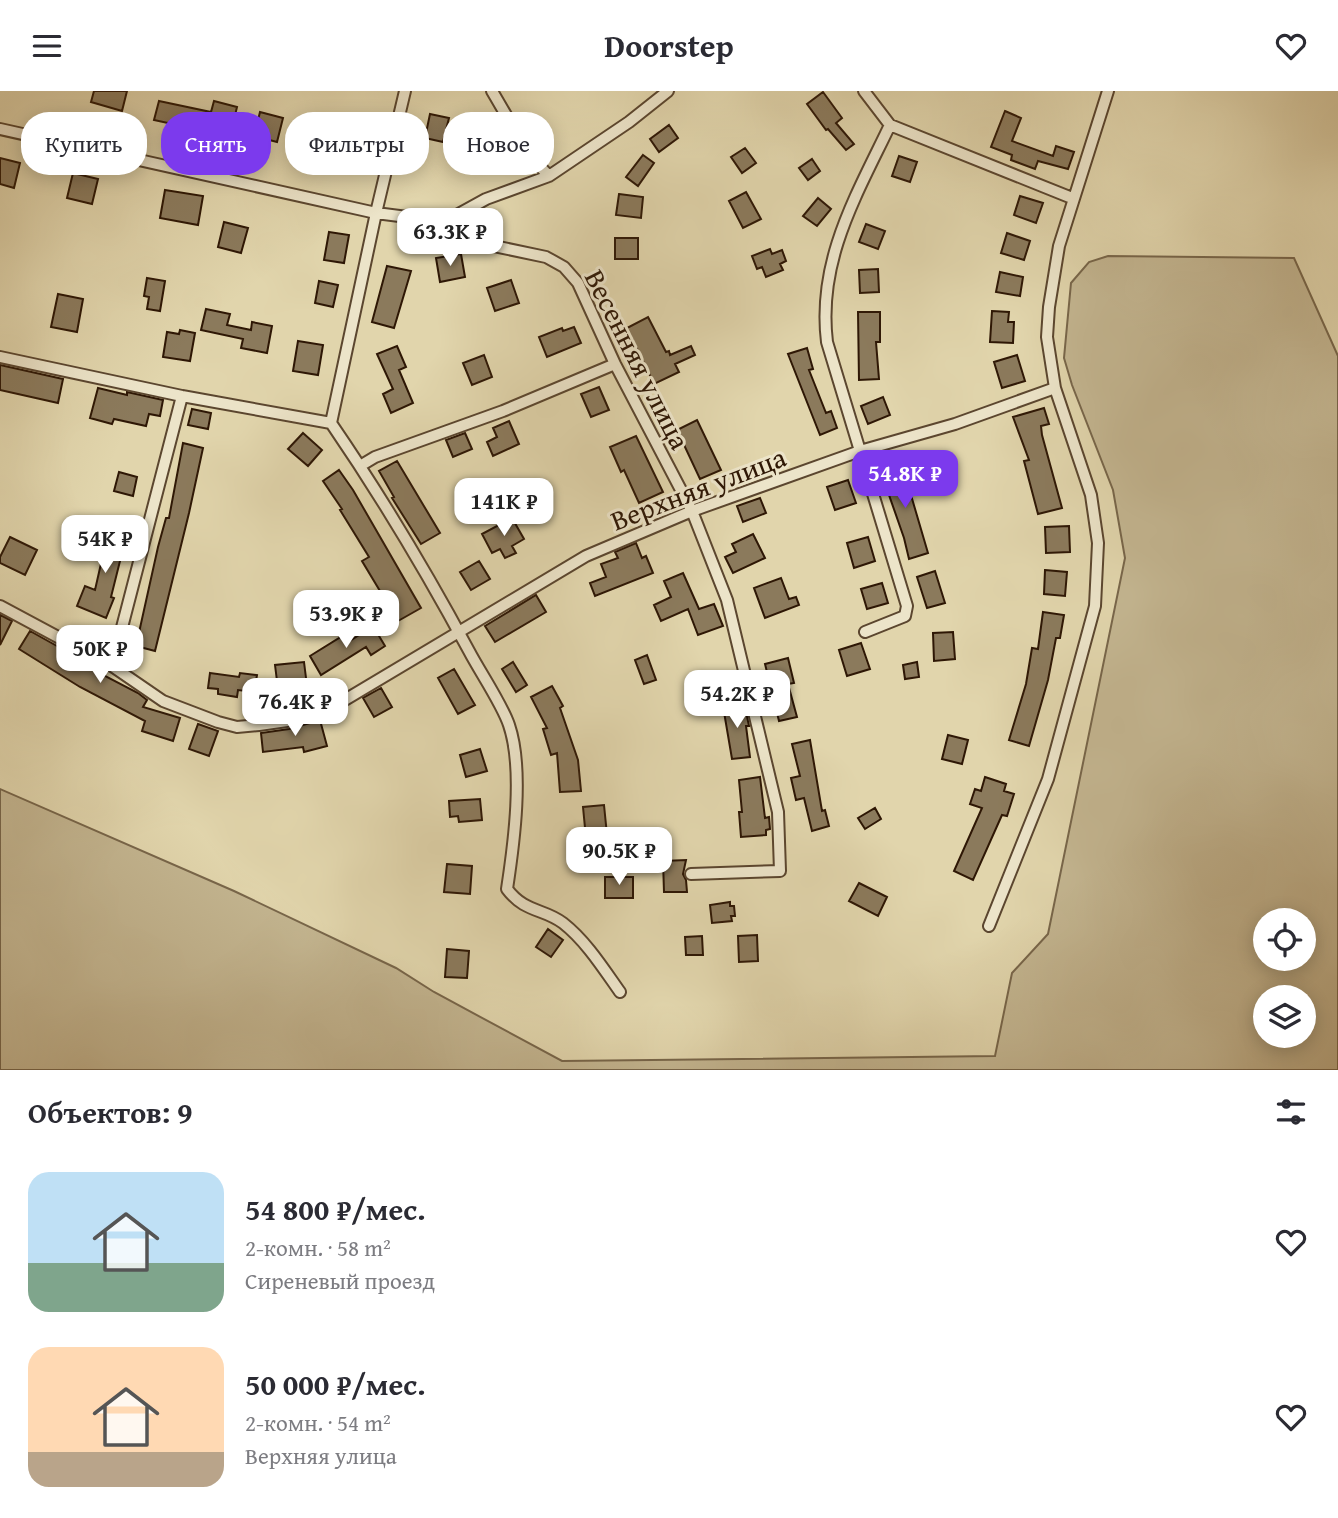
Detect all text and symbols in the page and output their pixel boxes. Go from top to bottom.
text: Doorstep [604,22,734,69]
icon: menu [28,27,66,65]
icon: heart [1272,27,1310,65]
chip: Купить [21,112,147,175]
chip: Снять [161,112,271,175]
chip: Фильтры [285,112,429,175]
chip: Новое [443,112,554,175]
pin: 63.3K ₽ [385,209,515,268]
text: 63.3K ₽ [413,214,487,247]
street label: Весенняя улица [575,262,701,457]
street label: Верхняя улица [604,436,792,540]
pin: 54.8K ₽ [840,451,970,510]
text: 54.8K ₽ [868,456,942,489]
pin: 141K ₽ [447,479,561,538]
text: 141K ₽ [470,484,538,517]
pin: 54K ₽ [56,515,154,575]
text: 54K ₽ [77,521,133,554]
pin: 53.9K ₽ [281,591,411,650]
text: 53.9K ₽ [309,596,383,629]
pin: 50K ₽ [51,625,149,685]
text: 50K ₽ [72,631,128,664]
pin: 54.2K ₽ [672,671,802,730]
text: 54.2K ₽ [700,676,774,709]
pin: 76.4K ₽ [230,679,360,738]
text: 76.4K ₽ [258,684,332,717]
pin: 90.5K ₽ [554,827,684,887]
text: 90.5K ₽ [582,833,656,866]
map controls [1253,908,1316,1048]
button: locate [1253,908,1316,971]
button: layers [1253,985,1316,1048]
text: Объектов: 9 [28,1090,192,1134]
icon: filters [1272,1093,1310,1131]
text: 54 800 ₽/мес. [245,1187,426,1231]
icon: home [84,1200,168,1284]
icon: heart [1272,1223,1310,1261]
text: 2-комн. · 58 m² [245,1231,391,1264]
text: Сиреневый проезд [245,1264,435,1297]
text: 50 000 ₽/мес. [245,1362,426,1406]
icon: home [84,1375,168,1459]
icon: heart [1272,1398,1310,1436]
text: 2-комн. · 54 m² [245,1406,391,1439]
text: Верхняя улица [245,1439,397,1472]

